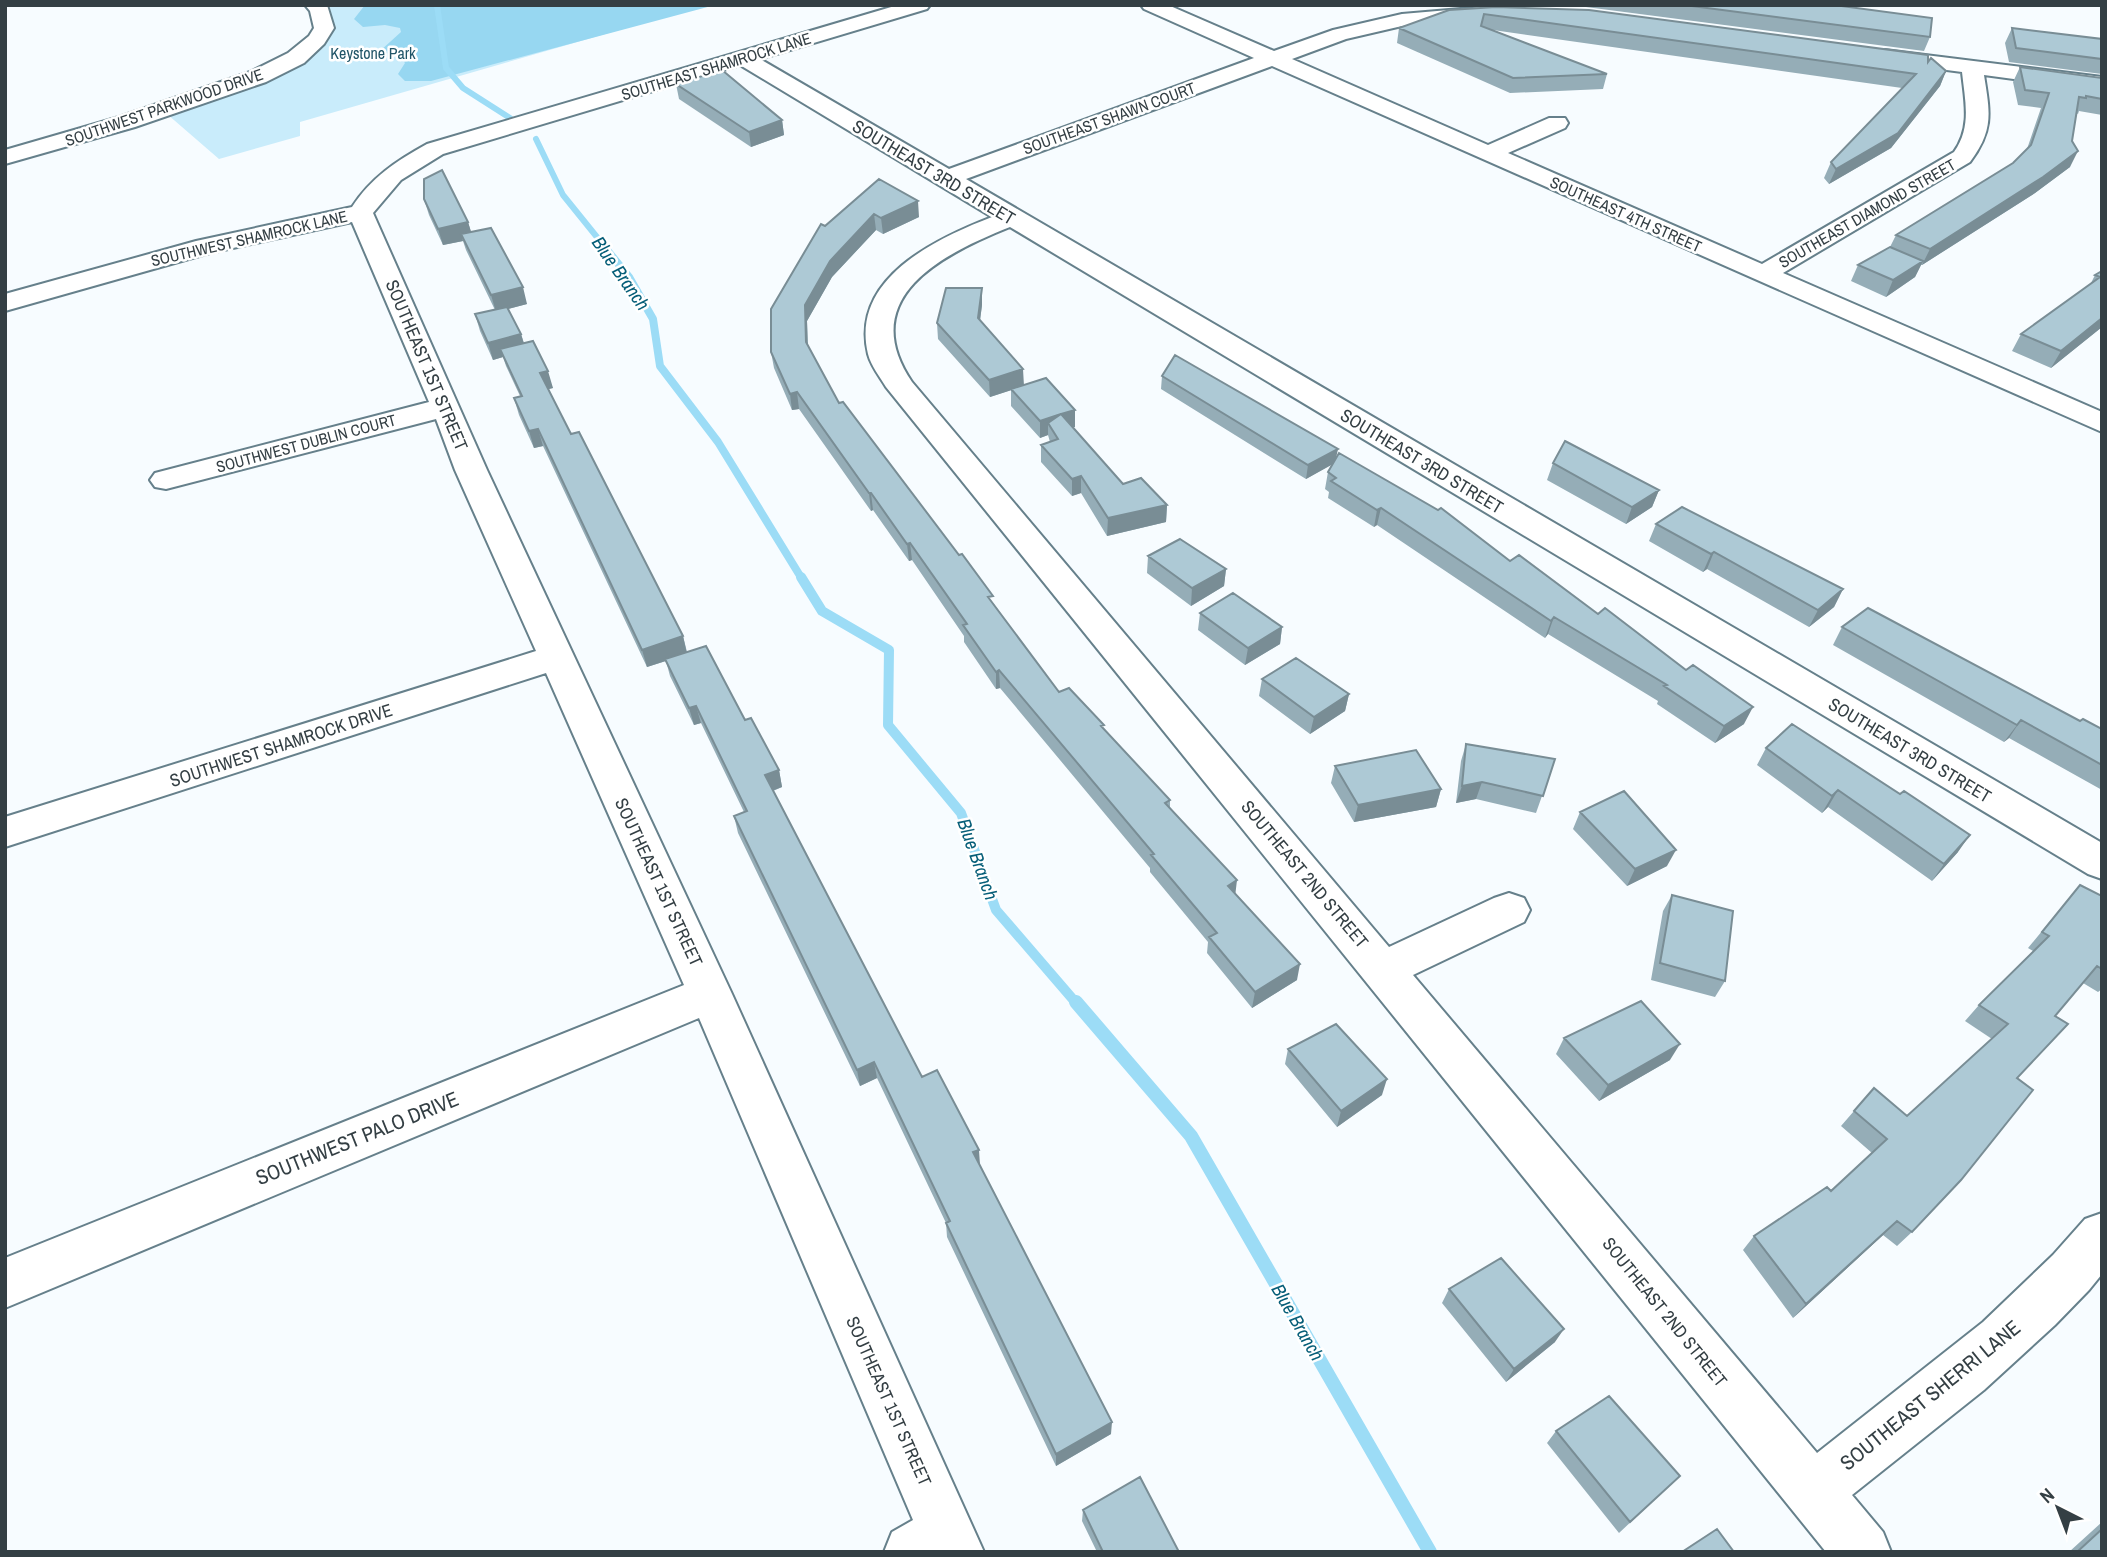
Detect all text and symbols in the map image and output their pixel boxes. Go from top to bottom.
street label: SOUTHEAST SHAMROCK LANE [618,27,814,105]
park label: Keystone Park [330,42,416,64]
street label: SOUTHWEST PARKWOOD DRIVE [62,63,266,151]
street label: SOUTHEAST SHAWN COURT [1020,77,1198,159]
street label: SOUTHEAST 3RD STREET [848,113,1020,231]
street label: SOUTHEAST DIAMOND STREET [1774,153,1960,273]
street label: SOUTHEAST 4TH STREET [1547,171,1705,257]
street label: SOUTHWEST SHAMROCK LANE [149,205,349,271]
water label: Blue Branch [586,231,656,315]
street label: SOUTHEAST 1ST STREET [380,276,474,454]
street label: SOUTHEAST 3RD STREET [1336,402,1508,520]
street label: SOUTHWEST DUBLIN COURT [214,408,398,478]
street label: SOUTHEAST 3RD STREET [1824,691,1996,809]
street label: SOUTHWEST SHAMROCK DRIVE [167,697,395,793]
street label: SOUTHEAST 1ST STREET [609,794,709,970]
street label: SOUTHEAST 2ND STREET [1236,795,1374,953]
water label: Blue Branch [951,815,1005,903]
street label: SOUTHWEST PALO DRIVE [251,1084,463,1192]
street label: SOUTHEAST 2ND STREET [1597,1232,1733,1392]
water label: Blue Branch [1266,1279,1330,1365]
street label: SOUTHEAST 1ST STREET [840,1312,938,1490]
street label: SOUTHEAST SHERRI LANE [1834,1313,2026,1477]
north arrow [2023,1473,2093,1543]
text: N [2034,1482,2060,1509]

